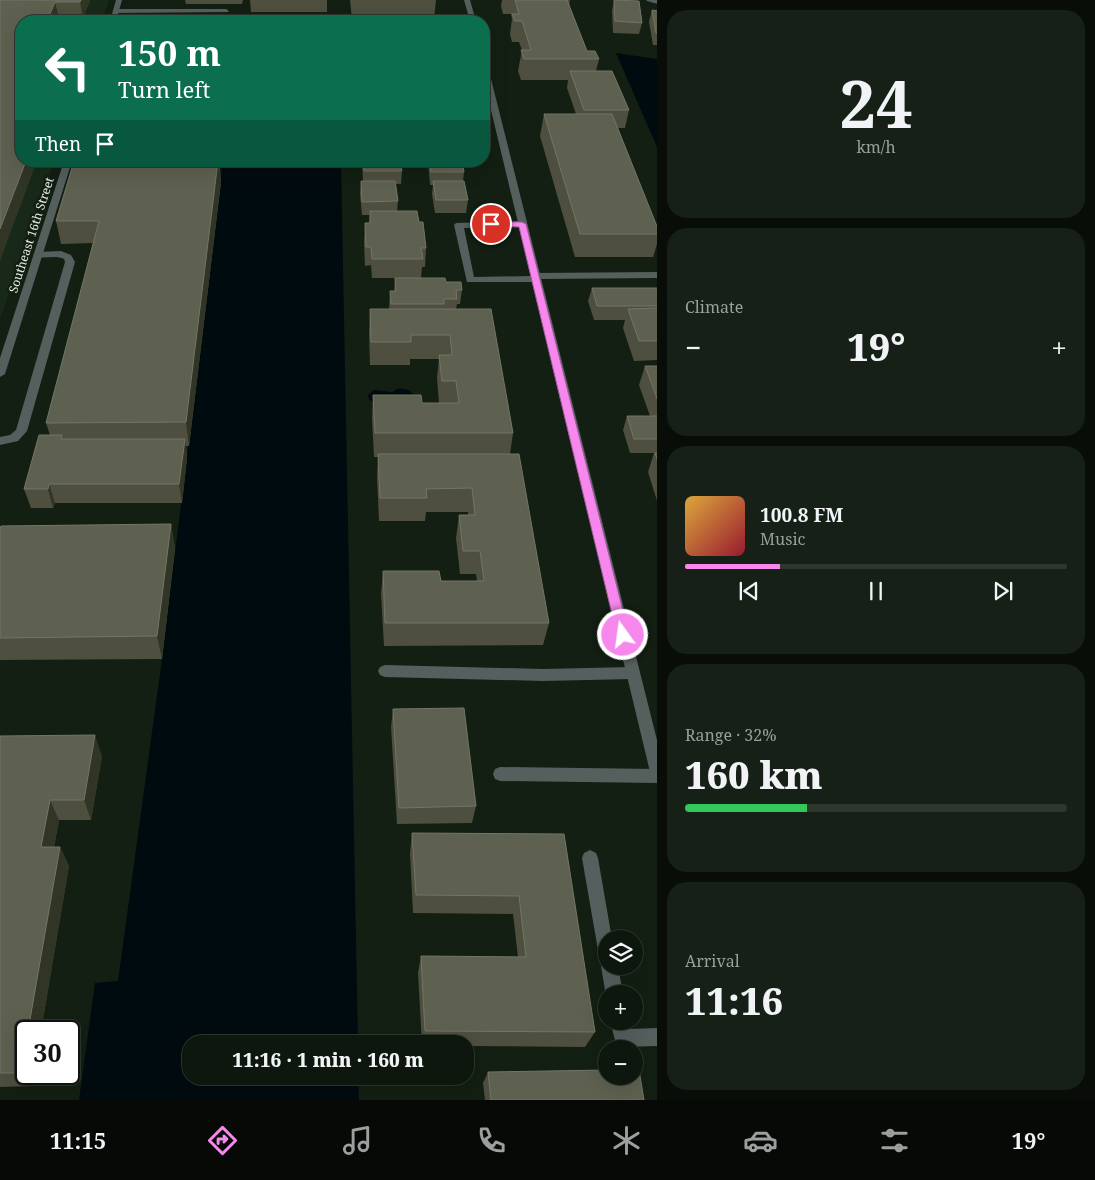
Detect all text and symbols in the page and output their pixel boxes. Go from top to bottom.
text: 150 m [118,29,221,76]
icon: left [35,35,100,100]
text: 24 [839,59,913,147]
text: Turn left [118,74,210,104]
icon: arrive [91,130,119,158]
text: Then [35,131,81,157]
text: km/h [856,136,896,158]
street label: Southeast 16th Street [4,175,58,295]
pin [470,203,512,245]
icon: arrive [477,210,505,238]
text: Climate [685,296,743,318]
text: 19° [847,320,905,372]
text: − [685,328,701,366]
text: + [1051,328,1067,366]
text: 100.8 FM [760,502,843,528]
text: Music [760,528,805,550]
icon: previous [735,577,763,605]
icon: pause [862,577,890,605]
icon: next [989,577,1017,605]
position arrow [596,608,648,660]
text: Range · 32% [685,724,777,746]
text: 160 km [685,748,823,800]
map controls [598,930,643,1085]
button: layers [598,930,643,975]
text: Arrival [685,950,740,972]
text: 11:16 [685,974,783,1026]
button: + [598,985,643,1030]
speed limit sign: 30 [15,1020,80,1085]
button: − [598,1040,643,1085]
text: 11:16 · 1 min · 160 m [232,1047,424,1073]
icon: directions [205,1123,240,1158]
icon: music [340,1123,375,1158]
icon: phone [474,1123,509,1158]
icon: climate [609,1123,644,1158]
icon: car [743,1123,778,1158]
icon: filters [877,1123,912,1158]
text: 11:15 [50,1125,106,1155]
text: 19° [1012,1125,1045,1155]

